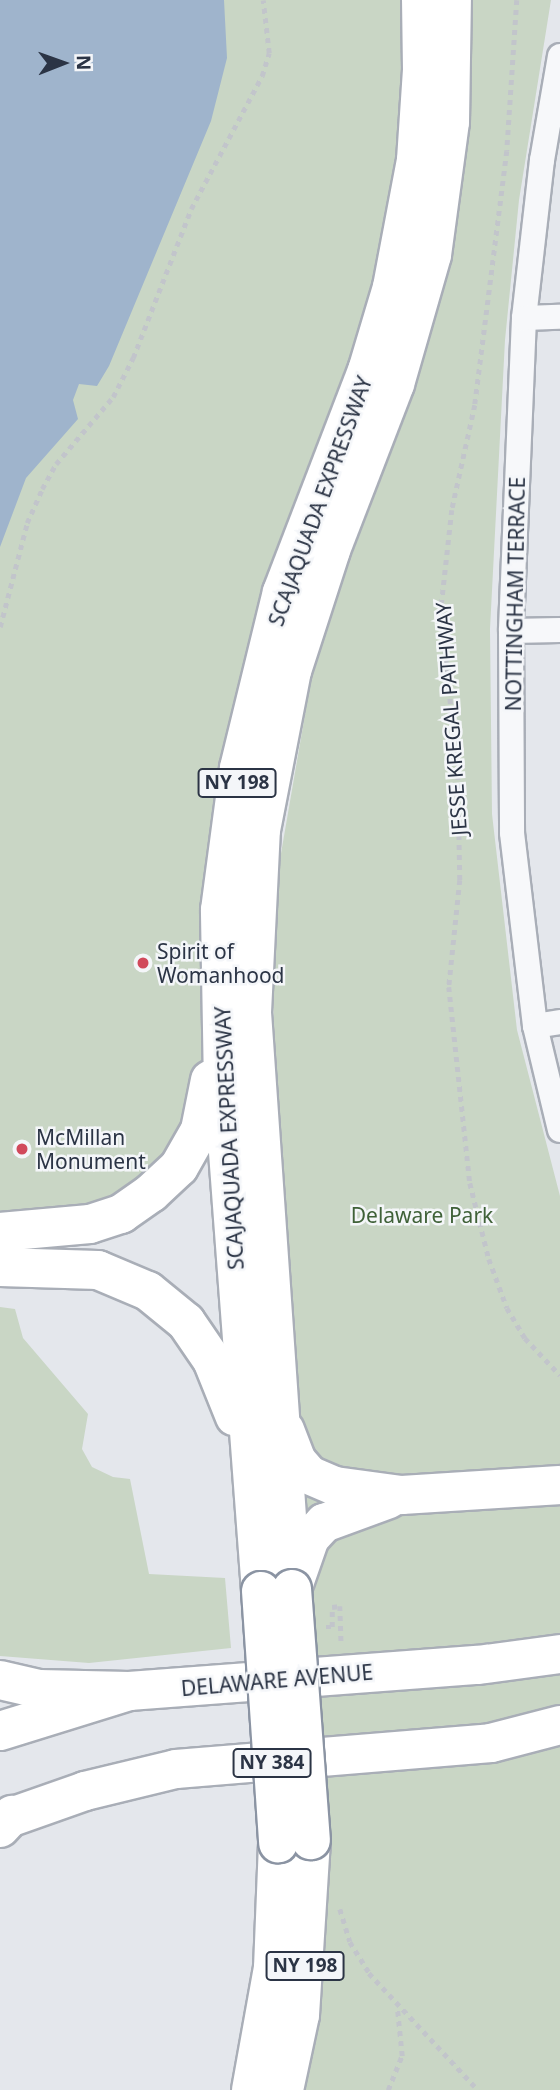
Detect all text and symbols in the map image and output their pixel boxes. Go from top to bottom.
north arrow [28,28,98,98]
text: N [71,55,97,71]
street label: SCAJAQUADA EXPRESSWAY [263,373,377,629]
street label: NOTTINGHAM TERRACE [500,476,530,712]
street label: JESSE KREGAL PATHWAY [430,601,472,837]
road number: NY 198 [197,768,277,798]
place label: Spirit of Womanhood [157,938,285,988]
marker: Spirit of Womanhood [135,955,151,971]
street label: SCAJAQUADA EXPRESSWAY [210,1006,248,1270]
place label: McMillan Monument [36,1124,146,1174]
marker: McMillan Monument [14,1141,30,1157]
park label: Delaware Park [351,1202,493,1228]
street label: DELAWARE AVENUE [180,1659,374,1701]
road number: NY 384 [232,1748,312,1778]
road number: NY 198 [265,1950,345,1982]

